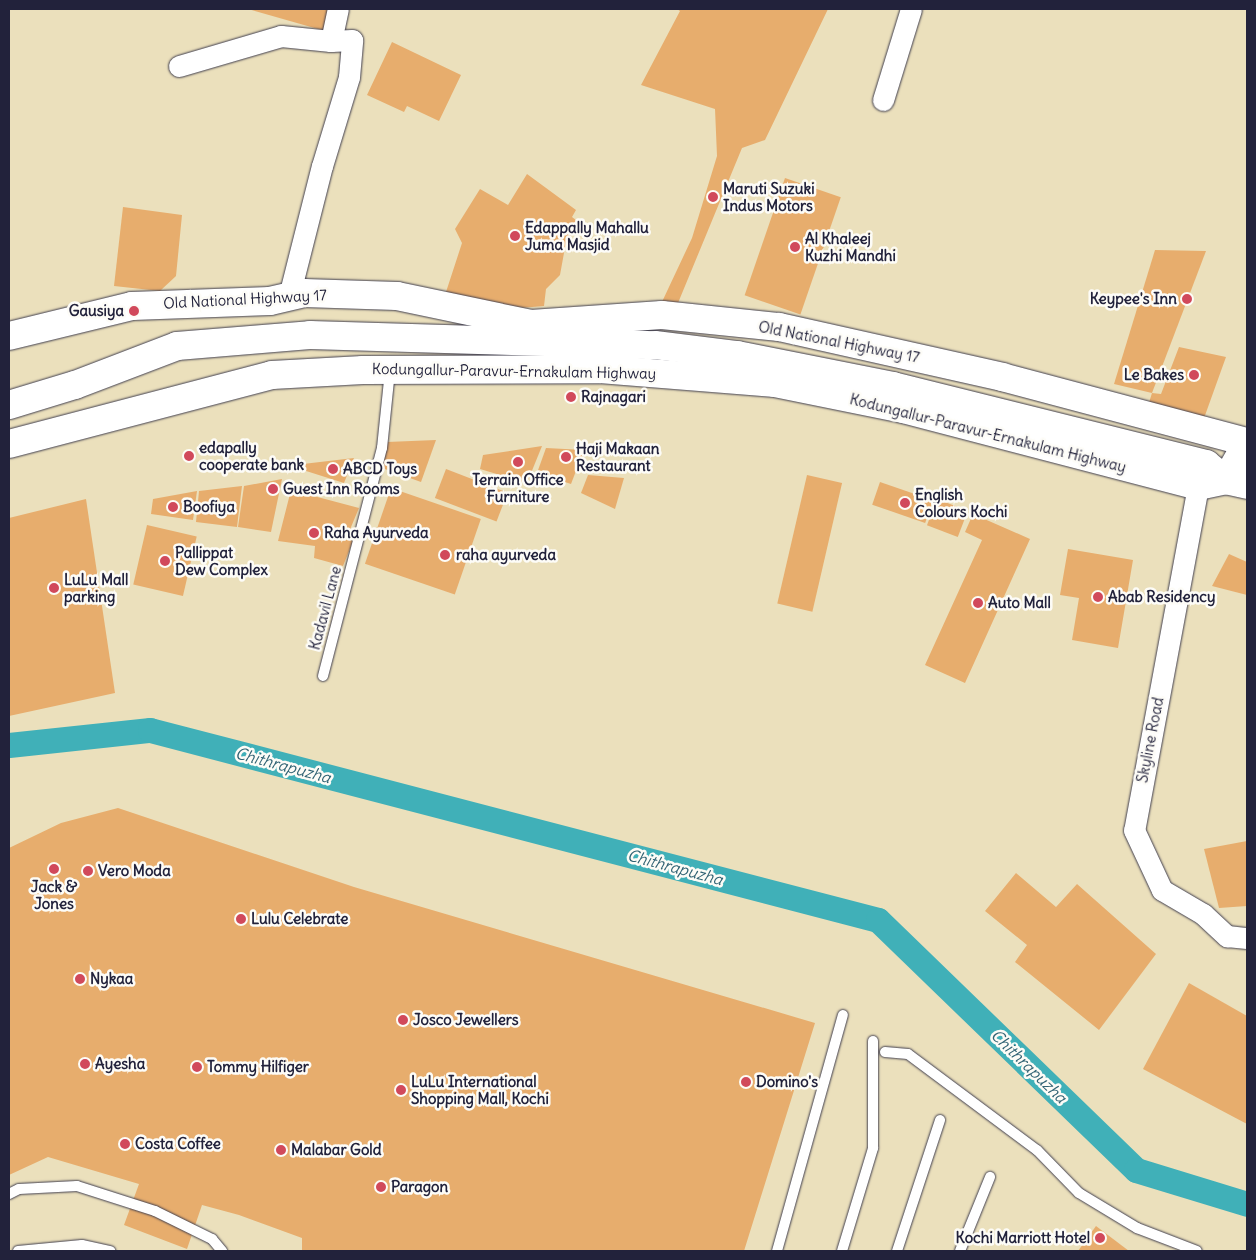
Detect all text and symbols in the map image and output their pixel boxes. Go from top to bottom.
place label: Maruti Suzuki Indus Motors [723,179,815,214]
marker: Maruti Suzuki Indus Motors [707,191,719,203]
place label: Edappally Mahallu Juma Masjid [525,218,649,253]
place label: Al Khaleej Kuzhi Mandhi [805,229,896,264]
marker: Edappally Mahallu Juma Masjid [509,230,521,242]
marker: Al Khaleej Kuzhi Mandhi [789,241,801,253]
street label: Old National Highway 17 [163,286,327,312]
place label: Keypee's Inn [1090,290,1177,308]
marker: Keypee's Inn [1181,293,1193,305]
place label: Gausiya [69,302,124,320]
marker: Gausiya [128,305,140,317]
street label: Old National Highway 17 [757,318,921,366]
street label: Kodungallur-Paravur-Ernakulam Highway [372,360,656,382]
place label: Le Bakes [1124,366,1184,384]
marker: Le Bakes [1188,369,1200,381]
place label: Rajnagari [581,388,646,406]
street label: Kodungallur-Paravur-Ernakulam Highway [848,390,1128,476]
marker: Rajnagari [565,391,577,403]
place label: edapally cooperate bank [199,438,304,473]
place label: Haji Makaan Restaurant [576,439,660,474]
marker: edapally cooperate bank [183,450,195,462]
marker: Haji Makaan Restaurant [560,451,572,463]
marker: Terrain Office Furniture [512,456,524,468]
place label: ABCD Toys [343,460,417,478]
marker: ABCD Toys [327,463,339,475]
place label: Terrain Office Furniture [472,470,564,505]
place label: Guest Inn Rooms [283,480,400,498]
marker: Guest Inn Rooms [267,483,279,495]
place label: English Colours Kochi [915,485,1007,520]
marker: English Colours Kochi [899,497,911,509]
place label: Boofiya [183,498,235,516]
marker: Boofiya [167,501,179,513]
place label: Raha Ayurveda [324,524,429,542]
marker: Raha Ayurveda [308,527,320,539]
place label: Pallippat Dew Complex [175,543,268,578]
place label: raha ayurveda [456,546,556,564]
marker: raha ayurveda [438,548,452,562]
marker: Pallippat Dew Complex [159,555,171,567]
street label: Kadavil Lane [305,564,345,652]
place label: LuLu Mall parking [64,570,128,605]
marker: LuLu Mall parking [48,582,60,594]
place label: Abab Residency [1108,588,1215,606]
marker: Abab Residency [1092,591,1104,603]
place label: Auto Mall [988,594,1051,612]
marker: Auto Mall [972,597,984,609]
street label: Skyline Road [1133,696,1167,784]
water label: Chithrapuzha [233,743,333,787]
water label: Chithrapuzha [625,845,725,889]
place label: Vero Moda [98,862,171,880]
marker: Jack & Jones [48,863,60,875]
marker: Vero Moda [82,865,94,877]
place label: Jack & Jones [31,877,77,912]
place label: Lulu Celebrate [251,910,348,928]
marker: Lulu Celebrate [235,913,247,925]
place label: Nykaa [90,970,133,988]
marker: Nykaa [74,973,86,985]
place label: Josco Jewellers [413,1011,519,1029]
marker: Josco Jewellers [397,1014,409,1026]
water label: Chithrapuzha [987,1025,1071,1107]
place label: Ayesha [95,1055,145,1073]
marker: Ayesha [79,1058,91,1070]
place label: Tommy Hilfiger [207,1058,309,1076]
marker: Tommy Hilfiger [191,1061,203,1073]
place label: LuLu International Shopping Mall, Kochi [411,1072,549,1107]
place label: Domino's [756,1073,818,1091]
marker: Domino's [740,1076,752,1088]
marker: LuLu International Shopping Mall, Kochi [395,1084,407,1096]
place label: Costa Coffee [135,1135,221,1153]
marker: Costa Coffee [119,1138,131,1150]
place label: Malabar Gold [291,1141,382,1159]
marker: Malabar Gold [275,1144,287,1156]
place label: Paragon [391,1178,448,1196]
marker: Paragon [375,1181,387,1193]
place label: Kochi Marriott Hotel [956,1229,1090,1247]
marker: Kochi Marriott Hotel [1094,1232,1106,1244]

